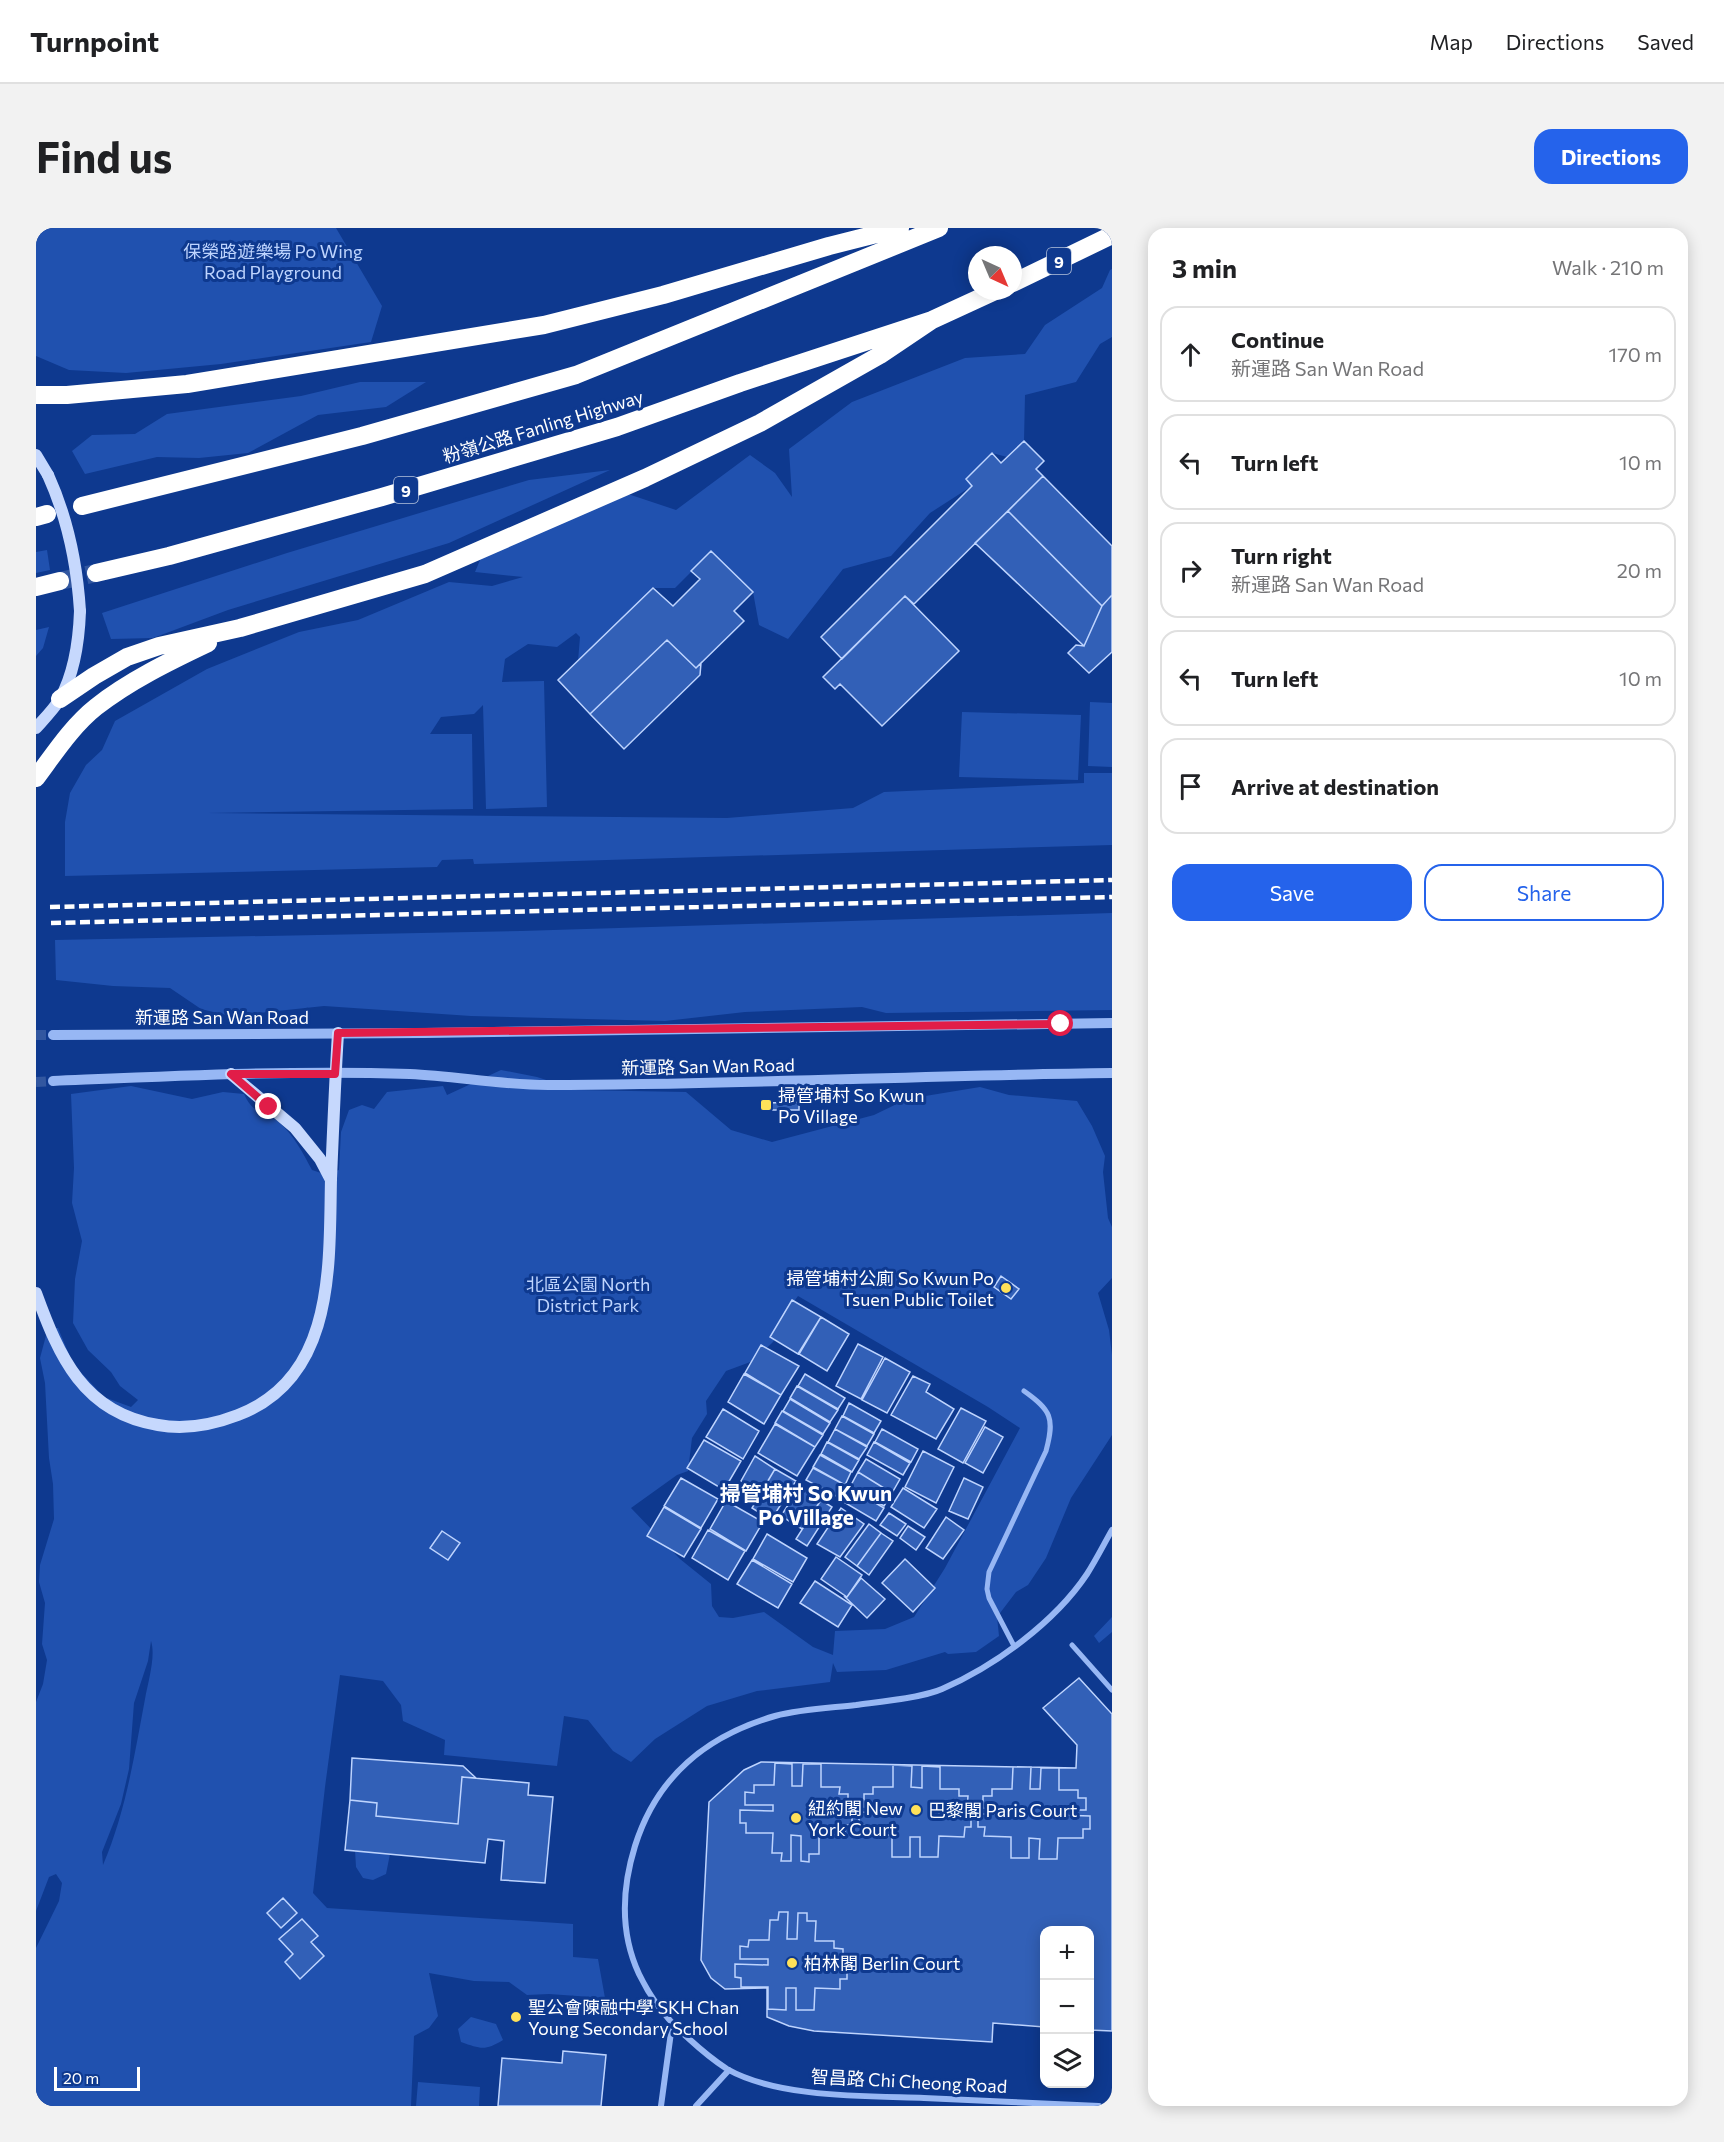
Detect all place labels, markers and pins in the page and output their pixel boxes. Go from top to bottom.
place label: 掃管埔村 So Kwun Po Village [778,1084,924,1127]
marker: 掃管埔村 So Kwun Po Village [759,1098,773,1112]
place label: 掃管埔村公廁 So Kwun Po Tsuen Public Toilet [786,1267,994,1310]
marker: 掃管埔村公廁 So Kwun Po Tsuen Public Toilet [999,1281,1013,1295]
place label: 紐約閣 New York Court [808,1797,903,1840]
place label: 巴黎閣 Paris Court [928,1799,1077,1821]
marker: 巴黎閣 Paris Court [909,1803,923,1817]
marker: 紐約閣 New York Court [789,1811,803,1825]
place label: 柏林閣 Berlin Court [804,1952,960,1974]
marker: 柏林閣 Berlin Court [785,1956,799,1970]
place label: 聖公會陳融中學 SKH Chan Young Secondary School [528,1996,739,2039]
marker: 聖公會陳融中學 SKH Chan Young Secondary School [509,2010,523,2024]

